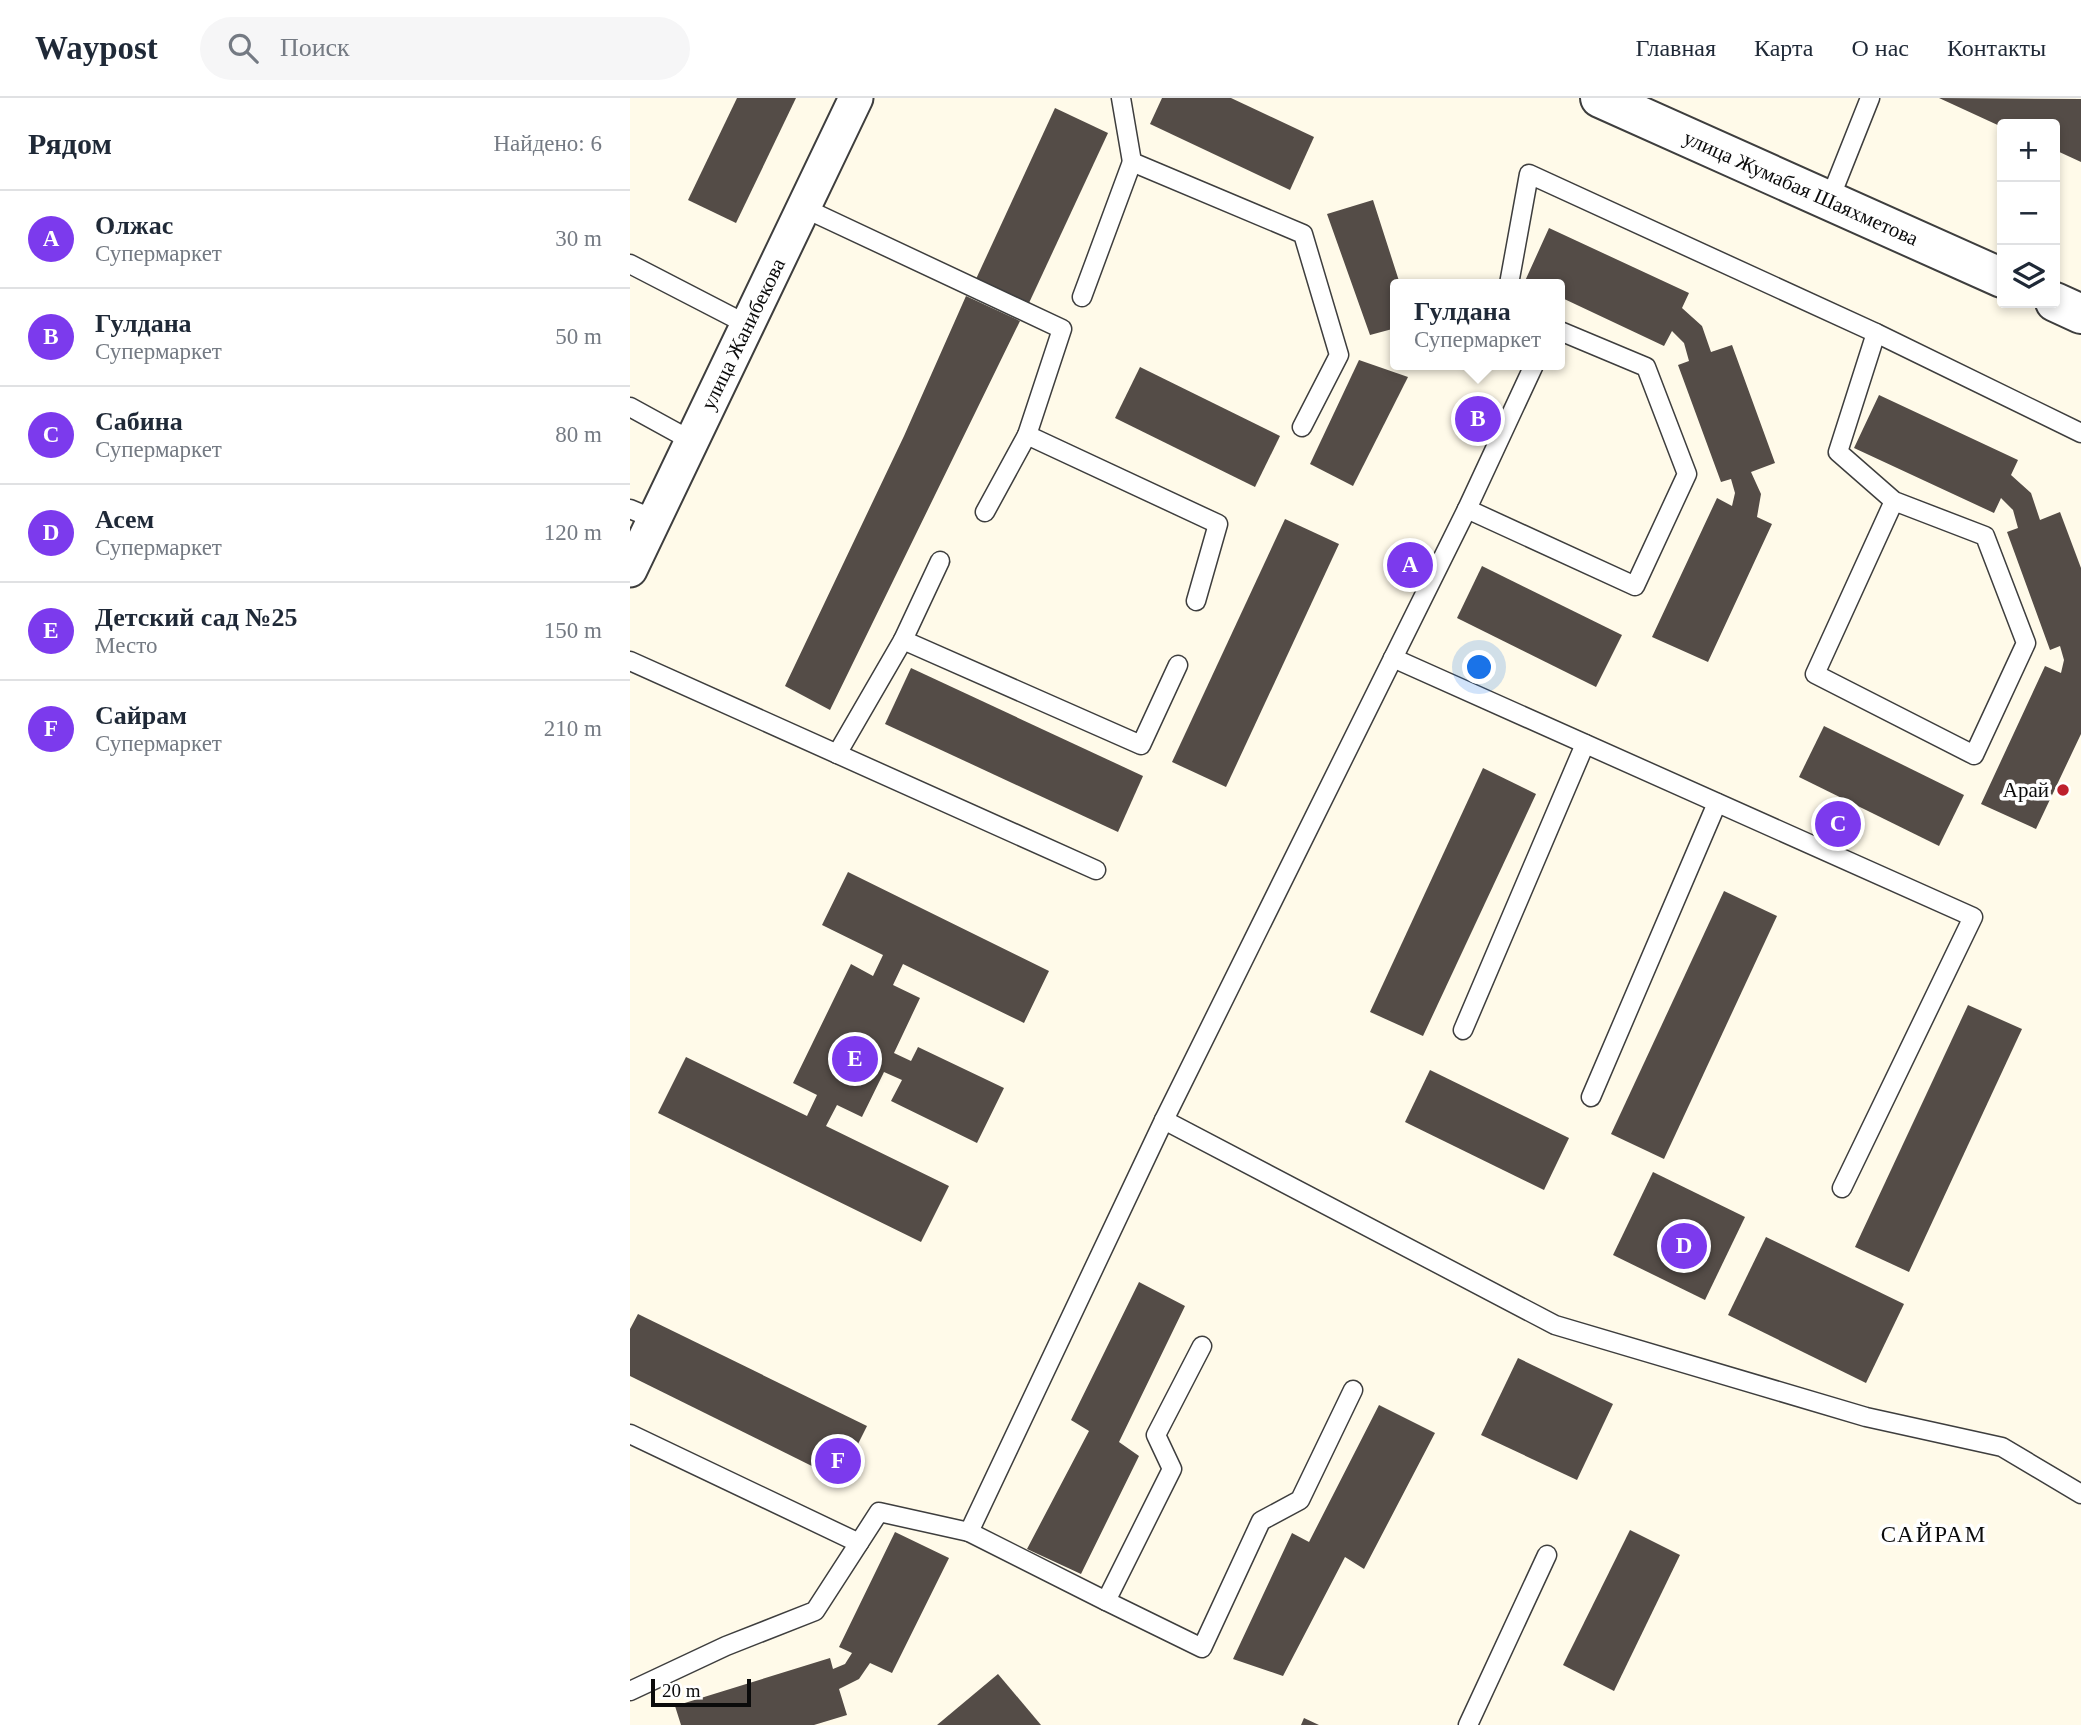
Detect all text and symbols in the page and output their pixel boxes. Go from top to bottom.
search box [200,17,690,80]
icon: search [224,29,262,67]
text: Waypost [35,30,158,66]
text: Поиск [280,33,350,62]
text: Главная [1635,35,1716,61]
text: Карта [1754,35,1813,61]
text: О нас [1851,35,1909,61]
text: Контакты [1947,35,2046,61]
map controls [1997,119,2060,308]
button: + [1997,119,2060,182]
street label: улица Жумабая Шаяхметова [1680,125,1923,251]
text: Рядом [28,127,112,160]
text: Найдено: 6 [494,131,602,156]
button: − [1997,182,2060,245]
text: Олжас [95,211,173,240]
text: A [43,226,59,251]
text: 30 m [555,226,602,251]
text: Супермаркет [95,241,222,266]
button: layers [1997,245,2060,308]
street label: улица Жанибекова [696,254,790,414]
popup [1390,279,1565,370]
text: Гулдана [1414,297,1511,326]
text: Гулдана [95,309,192,338]
text: B [43,324,59,349]
text: 50 m [555,324,602,349]
text: Супермаркет [1414,327,1541,352]
text: Супермаркет [95,339,222,364]
pin: B [1455,393,1501,445]
text: Сабина [95,407,183,436]
text: C [43,422,59,447]
text: 80 m [555,422,602,447]
text: Супермаркет [95,437,222,462]
text: Асем [95,505,154,534]
text: D [43,520,59,545]
text: 120 m [544,520,602,545]
text: Супермаркет [95,535,222,560]
pin: A [1387,539,1433,591]
text: Детский сад №25 [95,603,297,632]
text: E [43,618,59,643]
text: 150 m [544,618,602,643]
text: Место [95,633,157,658]
your location [1462,650,1496,684]
text: Сайрам [95,701,187,730]
text: F [44,716,58,741]
text: 210 m [544,716,602,741]
text: Супермаркет [95,731,222,756]
place label: Арай [2003,778,2049,802]
marker: Арай [2055,782,2071,798]
pin: C [1815,798,1861,850]
pin: E [832,1033,878,1085]
pin: D [1661,1220,1707,1272]
pin: F [815,1435,861,1487]
district label: САЙРАМ [1881,1522,1987,1547]
scale bar [651,1676,751,1708]
text: 20 m [662,1680,701,1701]

